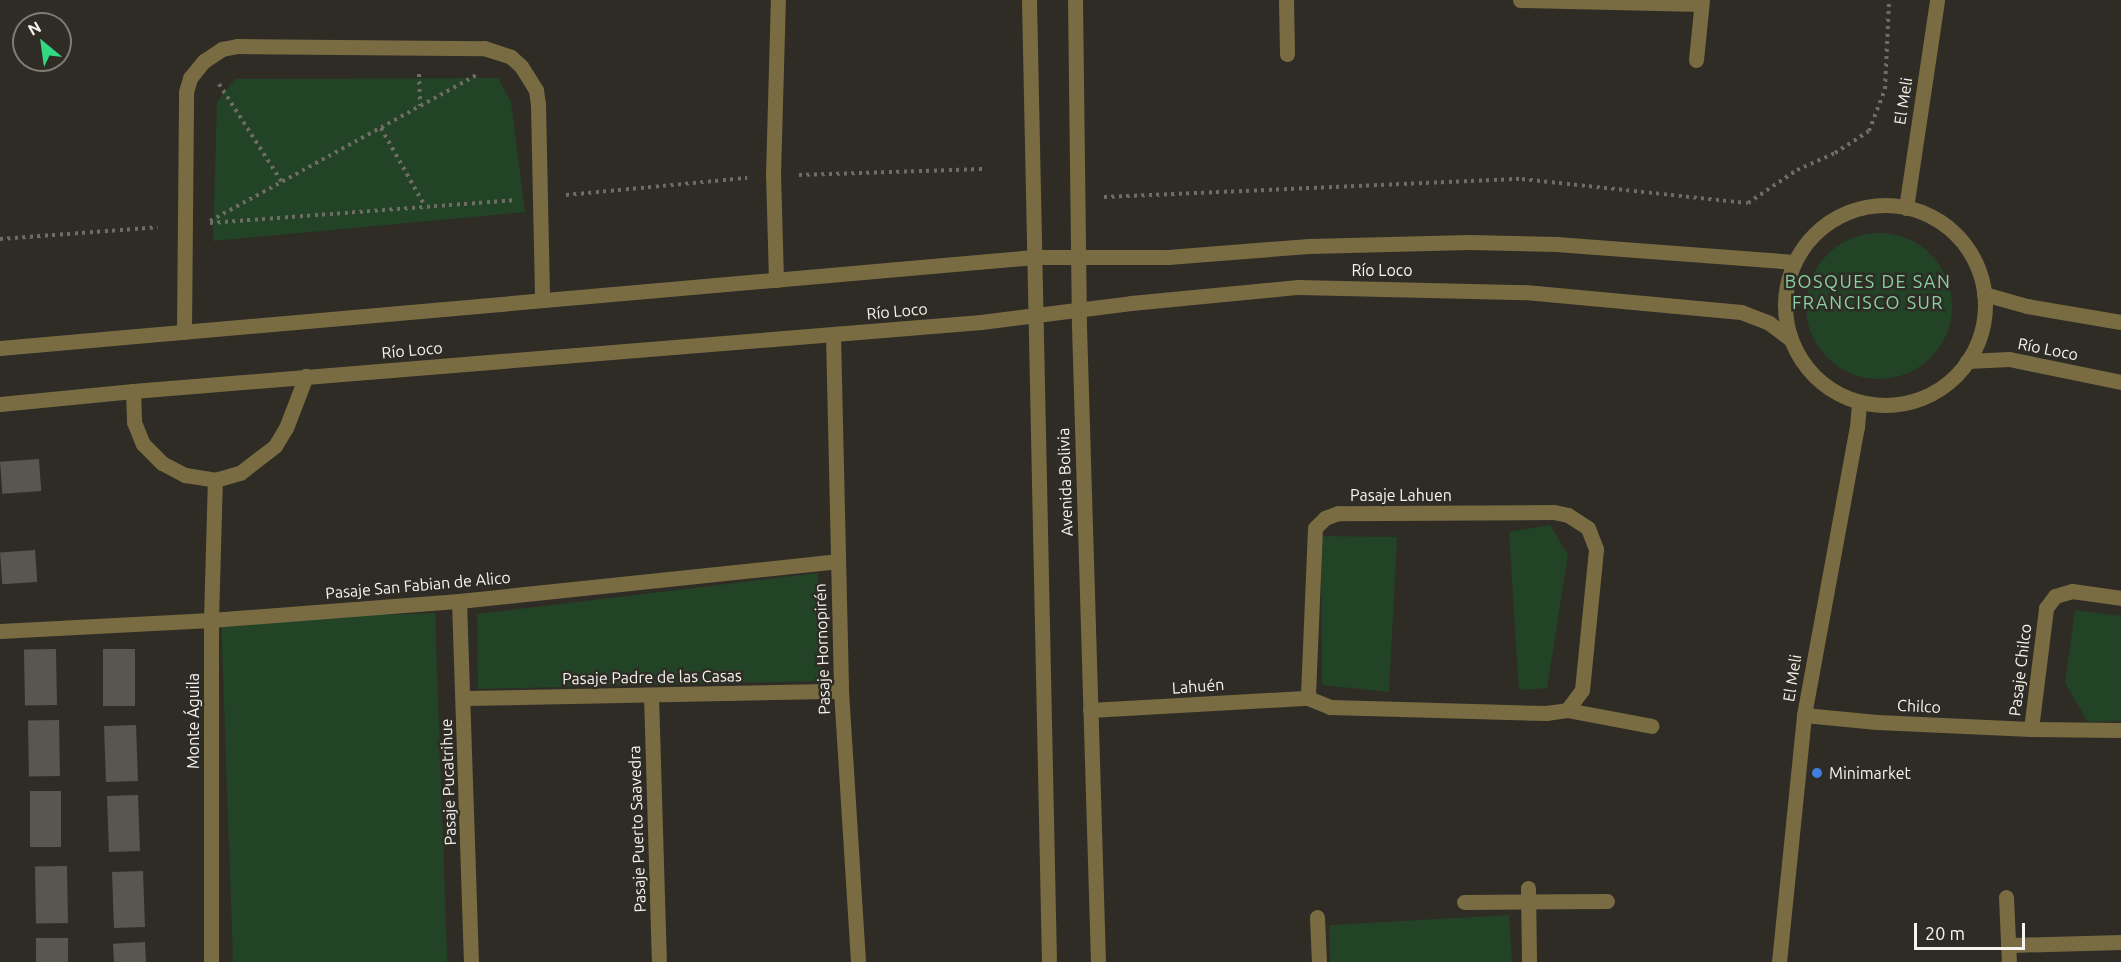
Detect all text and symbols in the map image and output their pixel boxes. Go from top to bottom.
north arrow [12,12,72,72]
text: N [25,17,44,39]
street label: El Meli [1890,76,1916,126]
street label: Río Loco [1351,260,1413,280]
district label: BOSQUES DE SAN FRANCISCO SUR [1785,271,1951,314]
street label: Río Loco [866,299,928,323]
street label: Río Loco [2016,334,2080,364]
street label: Río Loco [381,338,443,362]
street label: Avenida Bolivia [1054,427,1076,537]
street label: Pasaje Lahuen [1350,485,1452,505]
street label: Pasaje San Fabian de Alico [325,567,511,603]
street label: Pasaje Hornopirén [810,583,834,715]
street label: Pasaje Chilco [2005,623,2035,717]
street label: El Meli [1779,653,1805,703]
street label: Pasaje Padre de las Casas [562,666,742,688]
street label: Monte Águila [183,673,203,769]
street label: Lahuén [1171,675,1225,697]
street label: Chilco [1897,695,1941,717]
street label: Pasaje Pucatrihue [436,718,460,846]
street label: Pasaje Puerto Saavedra [624,745,650,913]
place label: Minimarket [1829,763,1911,783]
marker: Minimarket [1810,766,1824,780]
scale bar [1917,911,2028,949]
text: 20 m [1925,923,1965,943]

